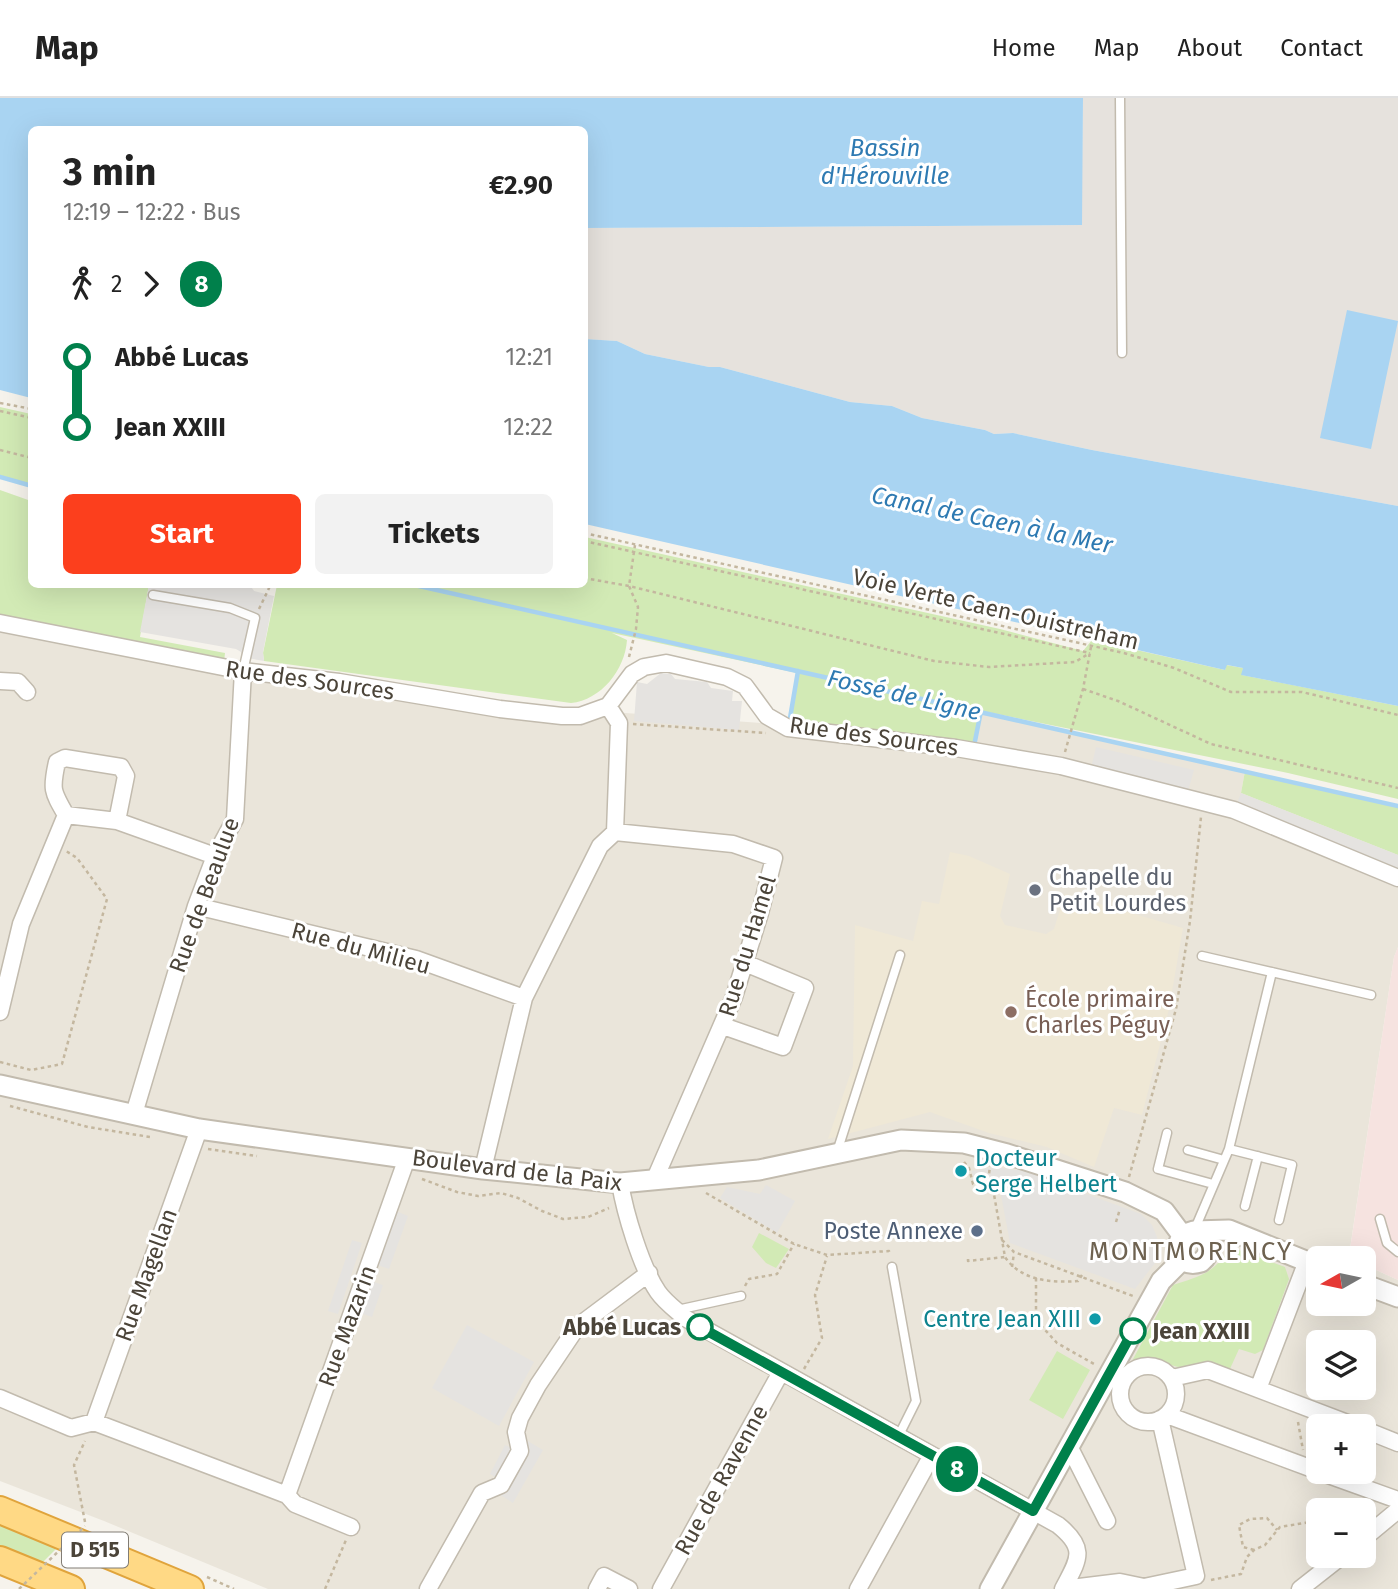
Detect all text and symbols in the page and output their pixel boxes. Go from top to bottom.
text: Map [35,28,99,68]
text: Home [992,34,1056,62]
text: Map [1094,34,1140,62]
text: About [1178,34,1242,62]
text: Contact [1280,34,1363,62]
water label: Bassin d'Hérouville [821,134,949,190]
text: 3 min [63,149,157,195]
text: €2.90 [489,170,553,201]
text: 12:19 – 12:22 · Bus [63,198,241,226]
icon: walk [63,265,101,303]
icon: forward [132,265,170,303]
text: 2 [111,270,122,298]
text: 8 [194,270,208,298]
text: Abbé Lucas [115,342,248,373]
text: 12:21 [505,343,553,371]
text: Jean XXIII [115,412,226,443]
text: 12:22 [503,413,553,441]
water label: Canal de Caen à la Mer [869,481,1116,559]
button: Start [63,494,301,574]
button: Tickets [315,494,553,574]
street label: Voie Verte Caen-Ouistreham [850,562,1142,656]
street label: Rue des Sources [224,654,396,706]
water label: Fossé de Ligne [825,664,983,726]
street label: Rue des Sources [788,710,960,762]
street label: Rue de Beaulue [163,814,245,976]
place label: Chapelle du Petit Lourdes [1049,863,1186,917]
street label: Rue du Hamel [712,872,782,1020]
marker: Chapelle du Petit Lourdes [1027,882,1043,898]
street label: Rue du Milieu [288,916,434,980]
place label: École primaire Charles Péguy [1025,984,1175,1039]
marker: École primaire Charles Péguy [1003,1004,1019,1020]
street label: Boulevard de la Paix [410,1143,624,1197]
place label: Docteur Serge Helbert [975,1144,1118,1198]
marker: Docteur Serge Helbert [953,1163,969,1179]
street label: Rue Magellan [109,1205,183,1345]
place label: Poste Annexe [824,1217,963,1245]
marker: Poste Annexe [969,1223,985,1239]
district label: MONTMORENCY [1089,1236,1293,1267]
north arrow [1306,1246,1376,1316]
map controls [1306,1246,1376,1568]
street label: Rue Mazarin [312,1261,382,1391]
place label: Centre Jean XIII [923,1305,1081,1333]
marker: Centre Jean XIII [1087,1311,1103,1327]
place label: Abbé Lucas [562,1313,681,1341]
marker: Abbé Lucas [687,1314,713,1340]
place label: Jean XXIII [1151,1317,1250,1345]
marker: Jean XXIII [1120,1318,1146,1344]
button: layers [1306,1330,1376,1400]
street label: Rue de Ravenne [668,1400,774,1560]
button: + [1306,1414,1376,1484]
line badge: 8 [934,1446,980,1492]
text: 8 [950,1455,964,1483]
button: − [1306,1498,1376,1568]
road number: D 515 [62,1532,128,1568]

